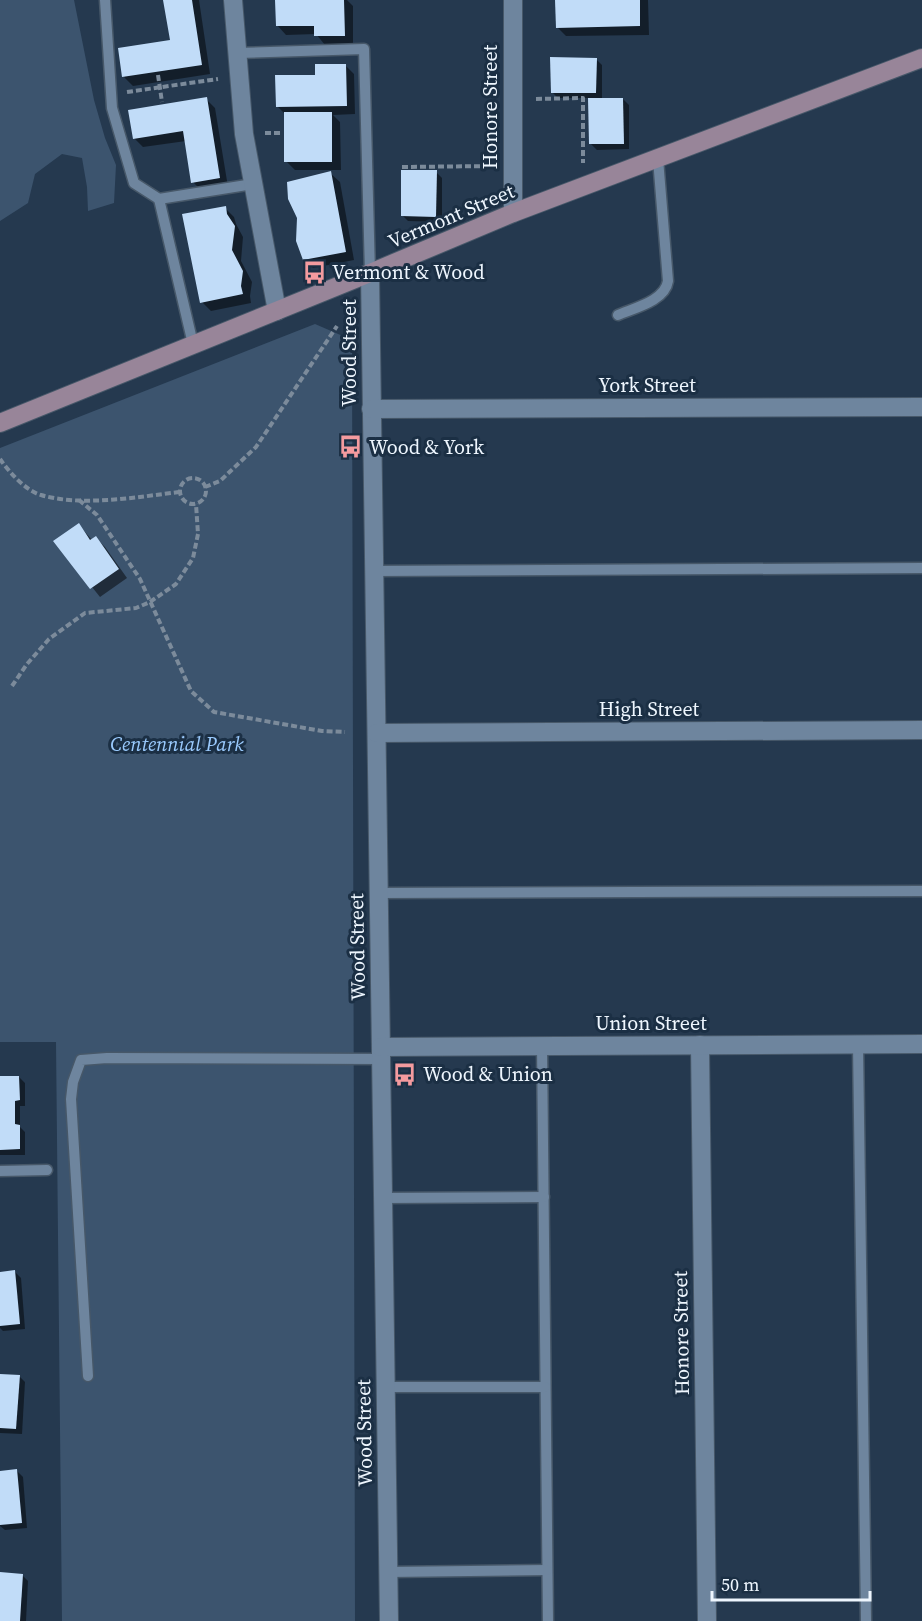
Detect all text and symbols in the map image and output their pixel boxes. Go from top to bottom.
street label: Honore Street [476,44,504,169]
street label: Vermont Street [384,177,519,255]
place label: Vermont & Wood [332,258,485,286]
bus stop icon: Vermont & Wood [301,259,327,285]
street label: Wood Street [335,299,363,407]
street label: York Street [598,371,696,399]
place label: Wood & York [369,433,484,461]
bus stop icon: Wood & York [338,434,364,460]
street label: High Street [599,695,700,723]
park label: Centennial Park [110,730,244,758]
street label: Wood Street [342,893,372,1001]
street label: Union Street [595,1009,707,1037]
place label: Wood & Union [423,1060,553,1088]
bus stop icon: Wood & Union [392,1061,418,1087]
street label: Honore Street [666,1270,696,1395]
street label: Wood Street [349,1379,379,1487]
scale bar [712,1564,870,1602]
text: 50 m [721,1572,759,1597]

